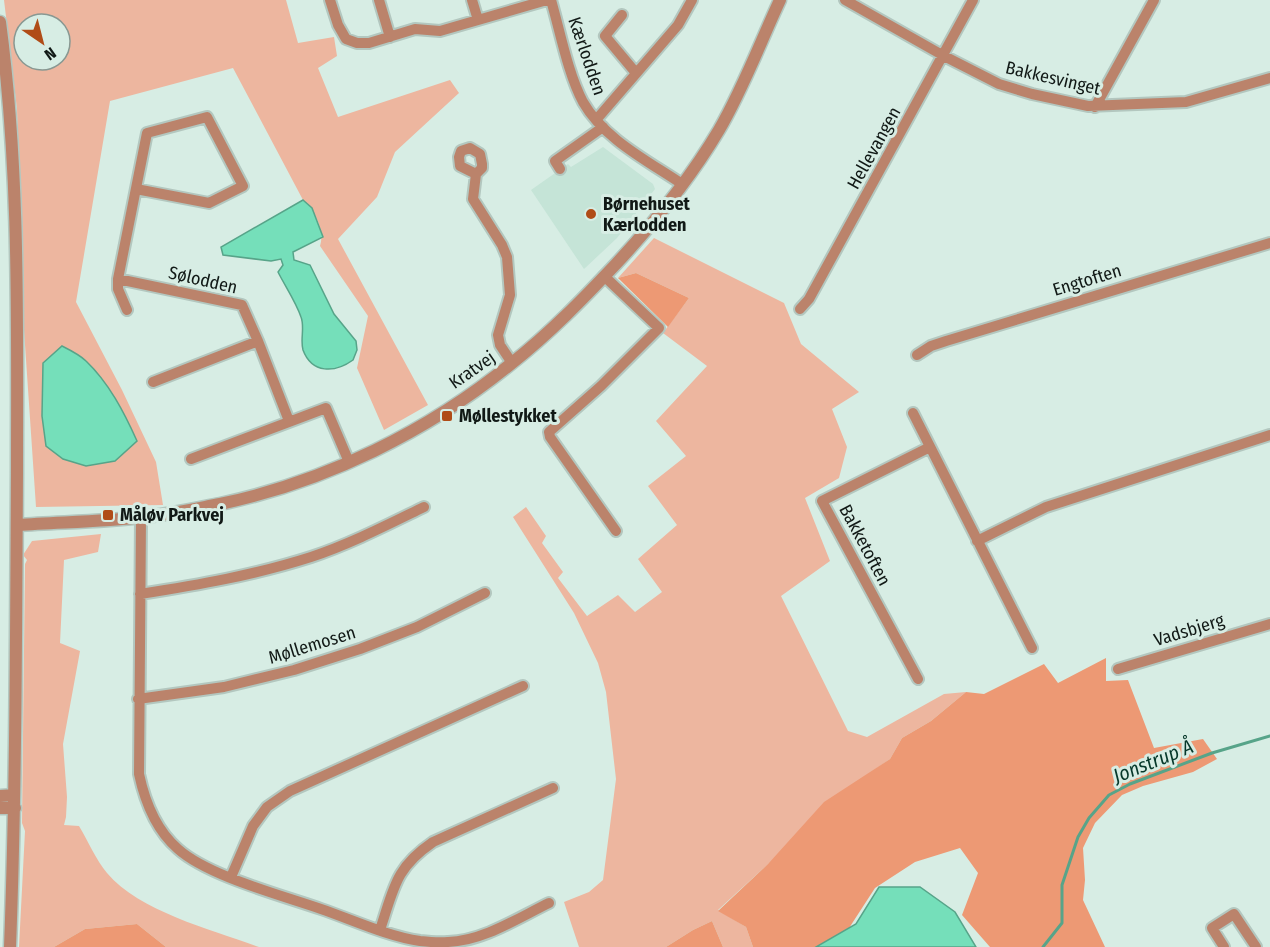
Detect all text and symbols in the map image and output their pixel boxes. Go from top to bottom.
north arrow [12,12,72,72]
street label: Kærlodden [563,14,611,98]
text: N [41,43,60,64]
street label: Bakkesvinget [1003,56,1103,100]
street label: Hellevangen [842,103,906,193]
place label: Børnehuset Kærlodden [603,193,691,236]
marker: Børnehuset Kærlodden [584,207,598,221]
street label: Engtoften [1050,259,1124,301]
street label: Sølodden [166,261,240,299]
street label: Kratvej [445,346,499,394]
place label: Møllestykket [459,405,557,427]
marker: Møllestykket [440,409,454,423]
street label: Bakketoften [834,501,896,589]
place label: Måløv Parkvej [120,504,224,526]
marker: Måløv Parkvej [101,508,115,522]
street label: Vadsbjerg [1151,609,1227,651]
street label: Møllemosen [266,621,358,669]
water label: Jonstrup Å [1108,733,1197,788]

